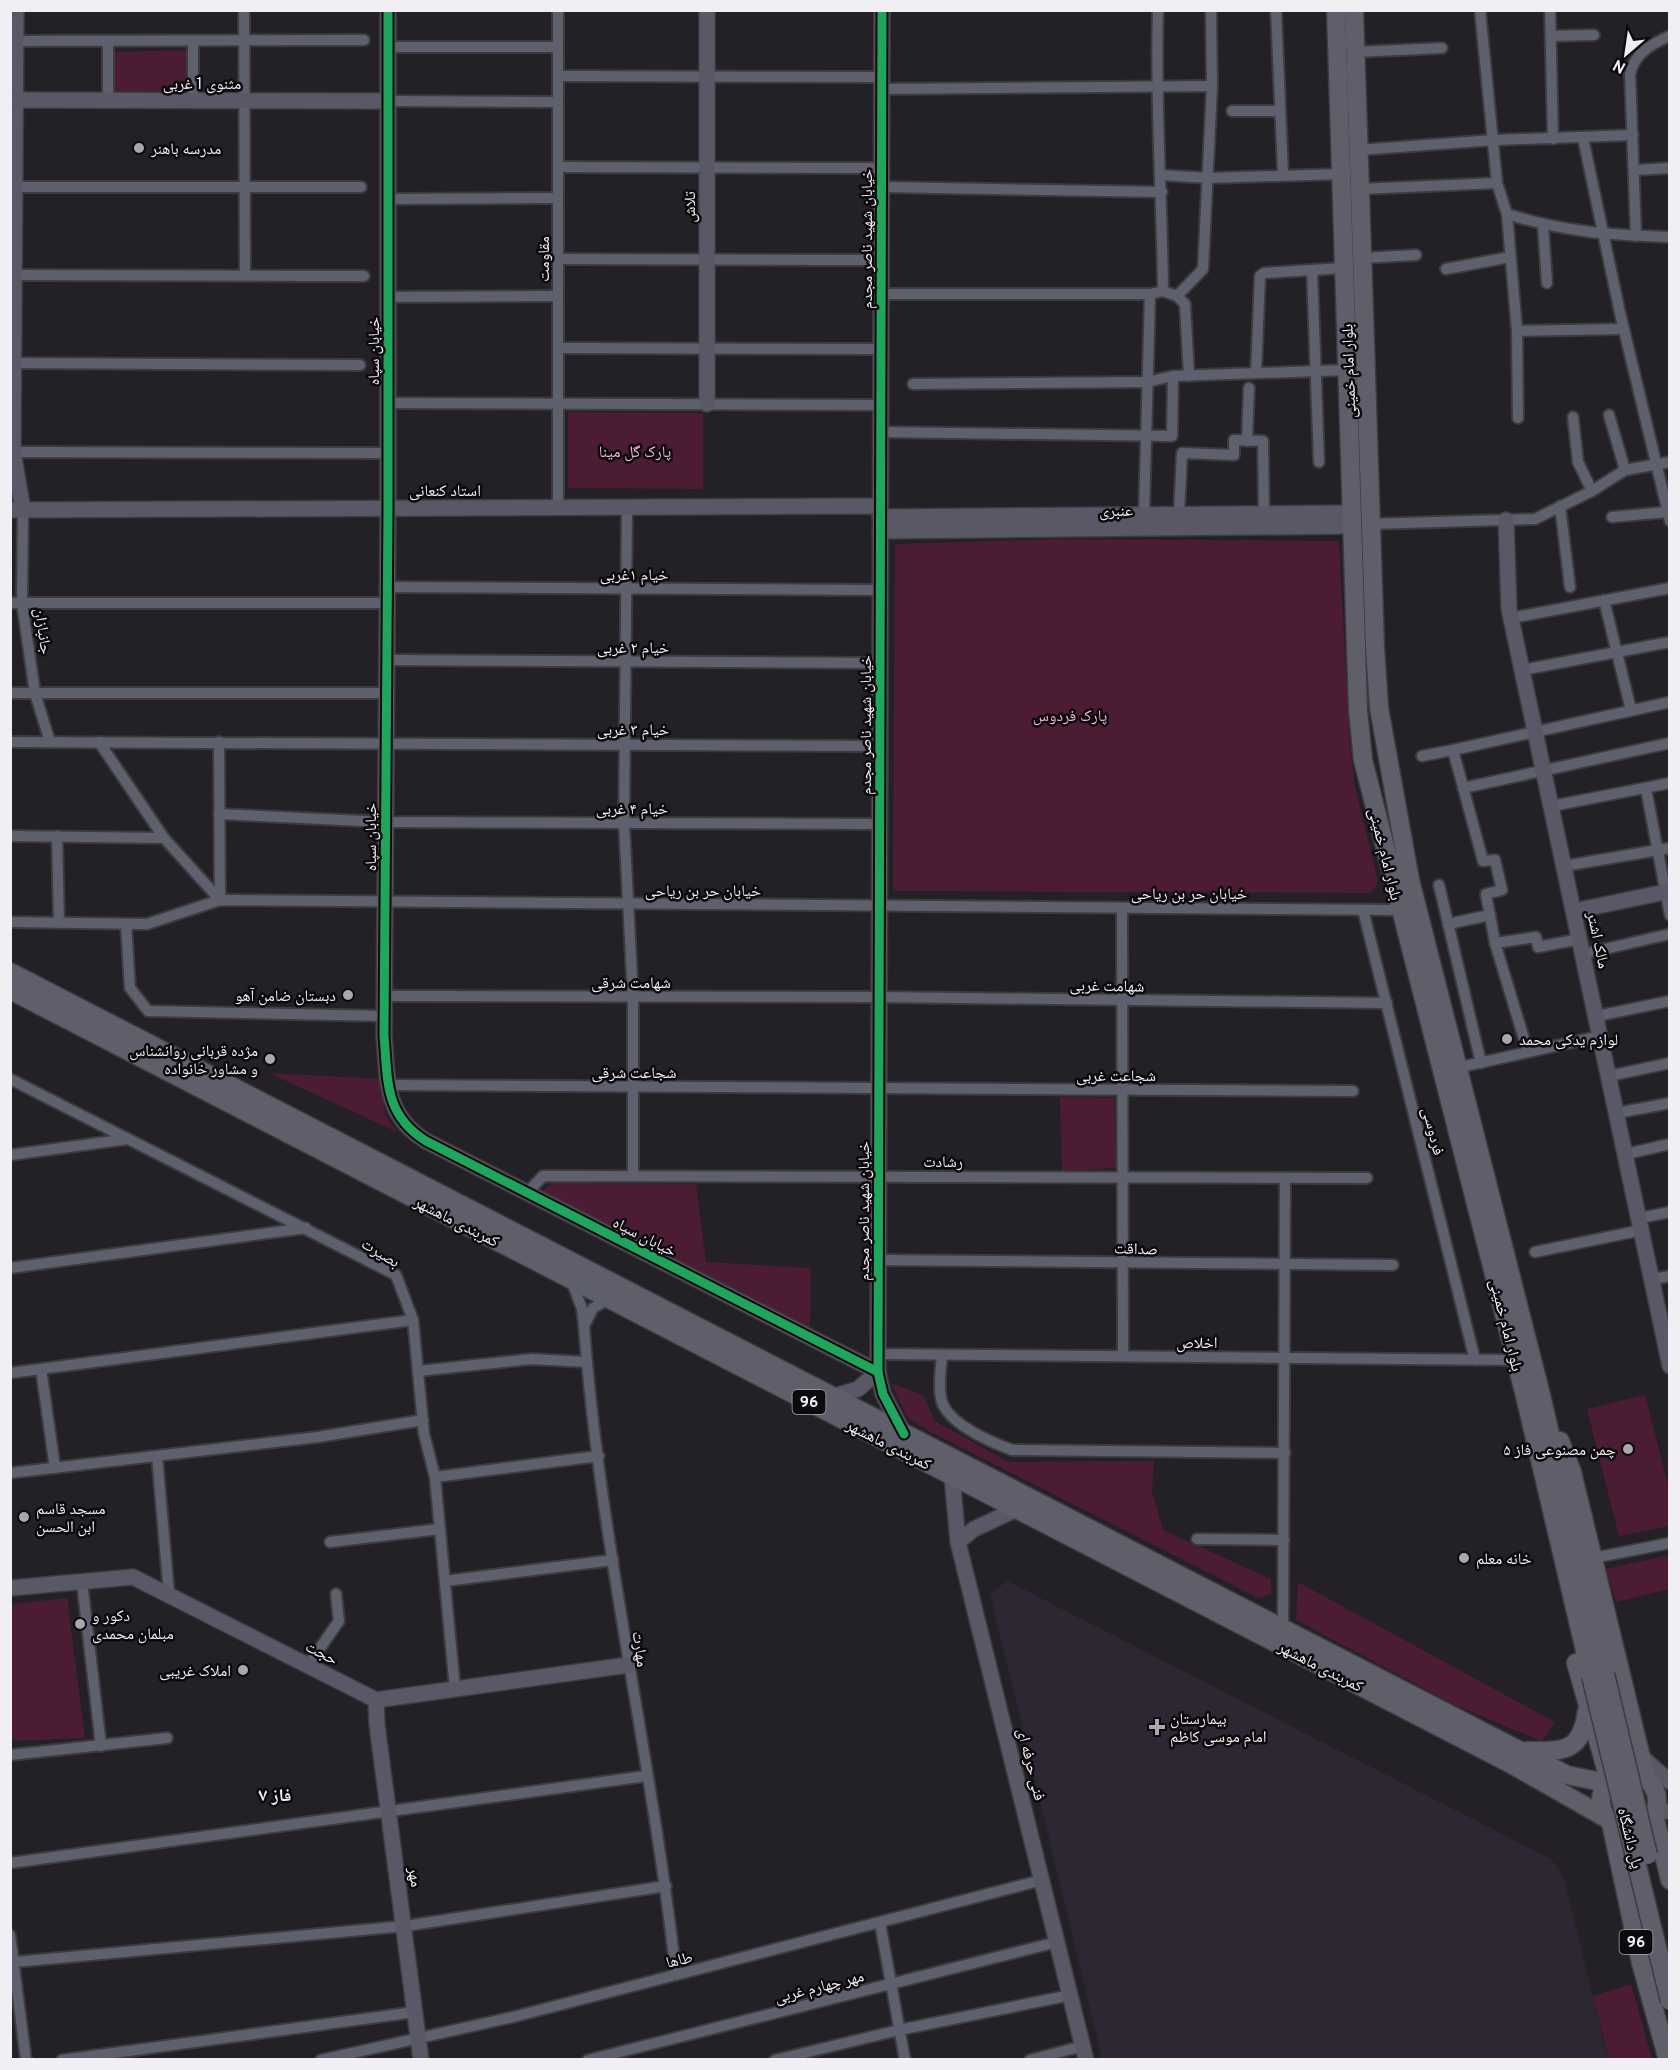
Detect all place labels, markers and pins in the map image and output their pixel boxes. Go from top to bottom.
place label: مدرسه باهنر [150,140,221,160]
marker: مدرسه باهنر [132,141,146,155]
place label: دبستان ضامن آهو [235,987,336,1007]
marker: دبستان ضامن آهو [341,988,355,1002]
place label: لوازم یدکی محمد [1519,1031,1618,1051]
marker: لوازم یدکی محمد [1500,1032,1514,1046]
place label: مژده قربانی روانشناس و مشاور خانواده [129,1042,258,1080]
marker: مژده قربانی روانشناس و مشاور خانواده [263,1052,277,1066]
place label: چمن مصنوعی فاز ۵ [1503,1441,1616,1461]
marker: چمن مصنوعی فاز ۵ [1621,1442,1635,1456]
place label: مسجد قاسم ابن الحسن [36,1500,106,1538]
marker: مسجد قاسم ابن الحسن [17,1510,31,1524]
place label: خانه معلم [1476,1550,1532,1570]
marker: خانه معلم [1457,1551,1471,1565]
place label: دکور و مبلمان محمدی [92,1607,174,1645]
marker: دکور و مبلمان محمدی [73,1617,87,1631]
place label: املاک غریبی [159,1662,231,1682]
marker: املاک غریبی [236,1663,250,1677]
place label: بیمارستان امام موسی کاظم [1170,1710,1267,1748]
marker: بیمارستان امام موسی کاظم [1148,1718,1166,1736]

